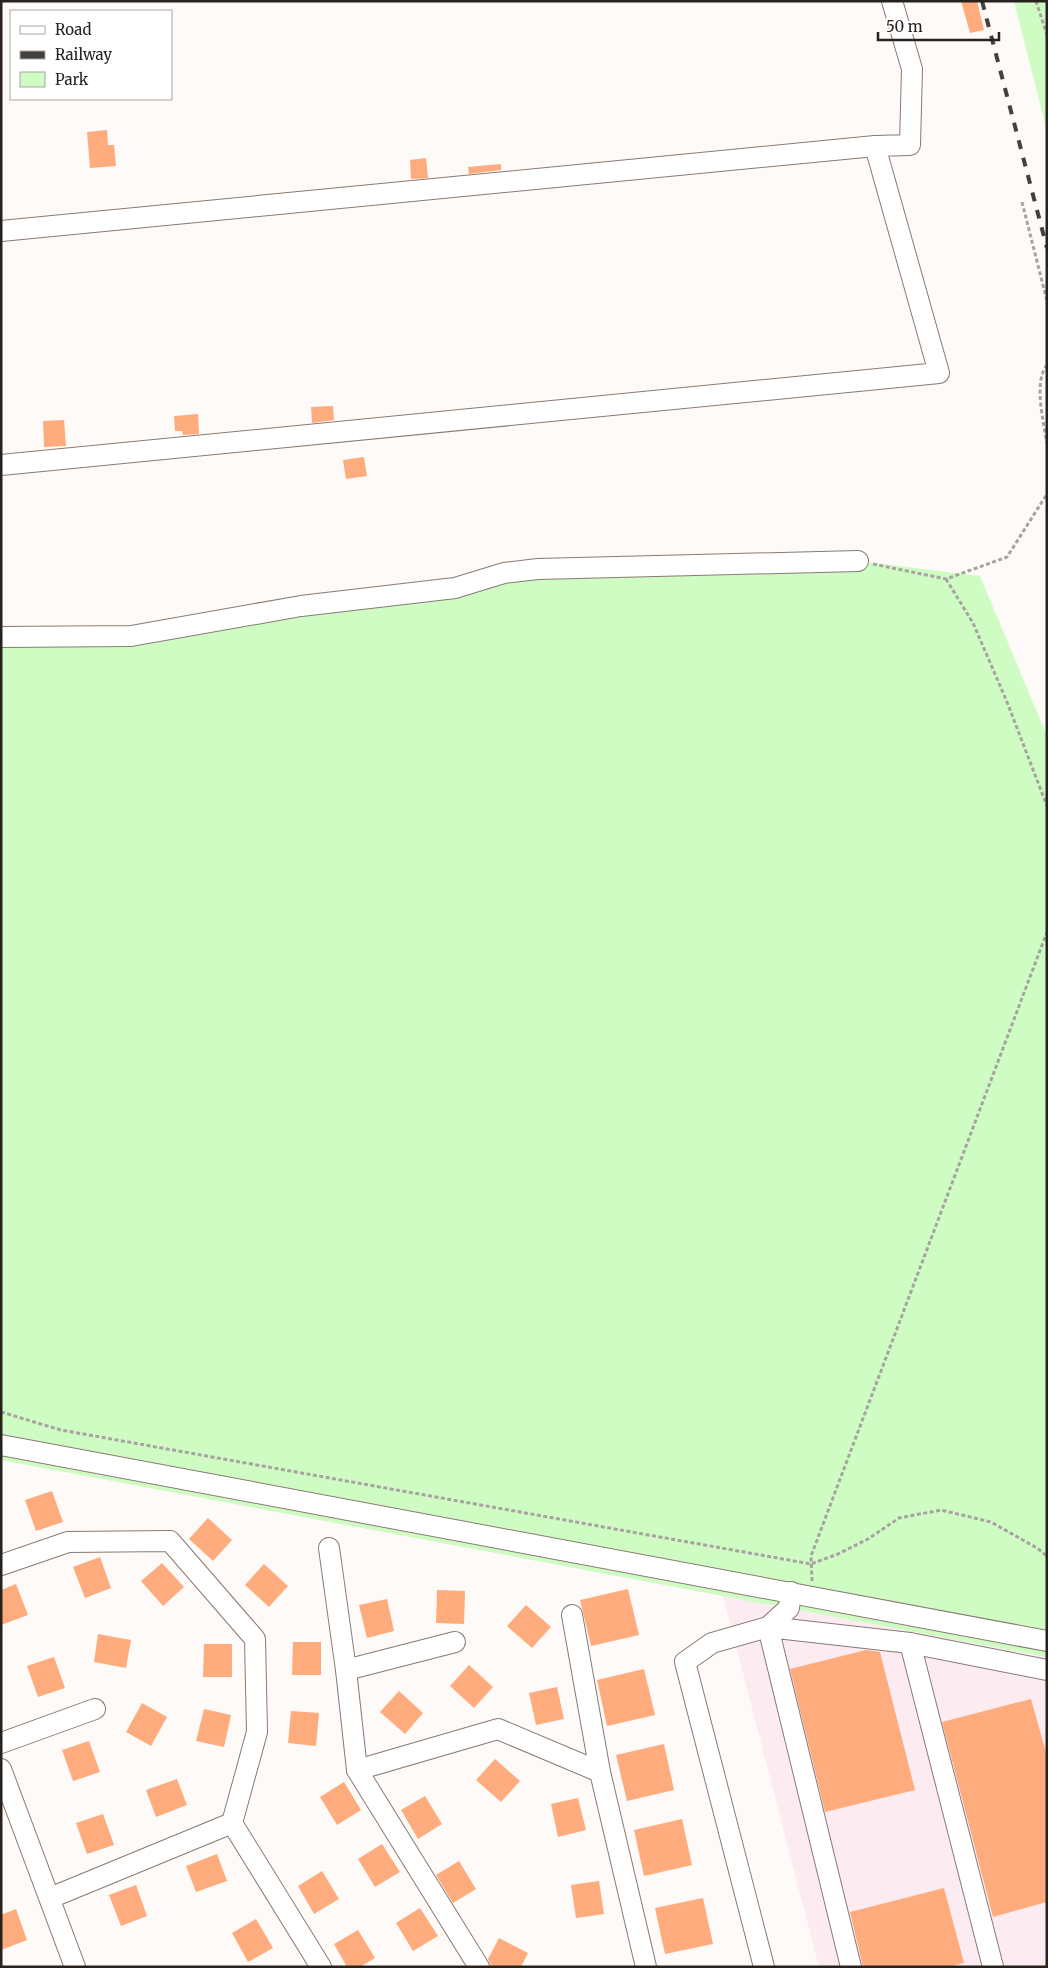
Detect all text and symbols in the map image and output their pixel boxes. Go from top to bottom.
legend [10,10,172,100]
scale bar [878,10,999,42]
text: 50 m [886,17,923,36]
text: Road [55,20,91,39]
text: Railway [55,45,112,64]
text: Park [55,70,89,89]

